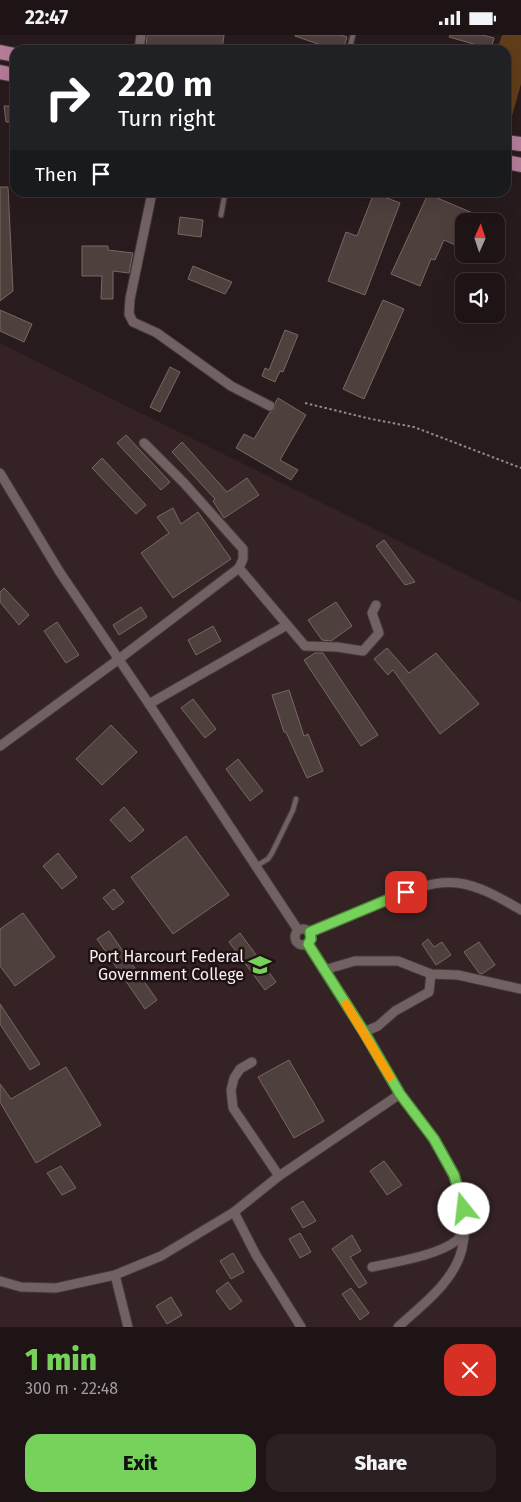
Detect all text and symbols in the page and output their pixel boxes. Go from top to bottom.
text: 22:47 [25,6,68,29]
text: 220 m [118,63,213,105]
icon: right [35,65,100,130]
text: Turn right [118,105,215,132]
icon: arrive [87,160,115,188]
text: Then [35,163,77,186]
north arrow [455,213,505,263]
map controls [455,213,505,323]
button: sound [455,273,505,323]
pin [385,871,427,913]
icon: arrive [392,878,420,906]
place label: Port Harcourt Federal Government College [89,947,244,984]
school or university icon: Port Harcourt Federal Government College [247,952,273,978]
position arrow [437,1182,489,1234]
text: 1 min [25,1342,97,1378]
button: close [444,1344,496,1396]
text: 300 m · 22:48 [25,1379,118,1398]
button: Exit [25,1434,256,1492]
button: Share [266,1434,496,1492]

